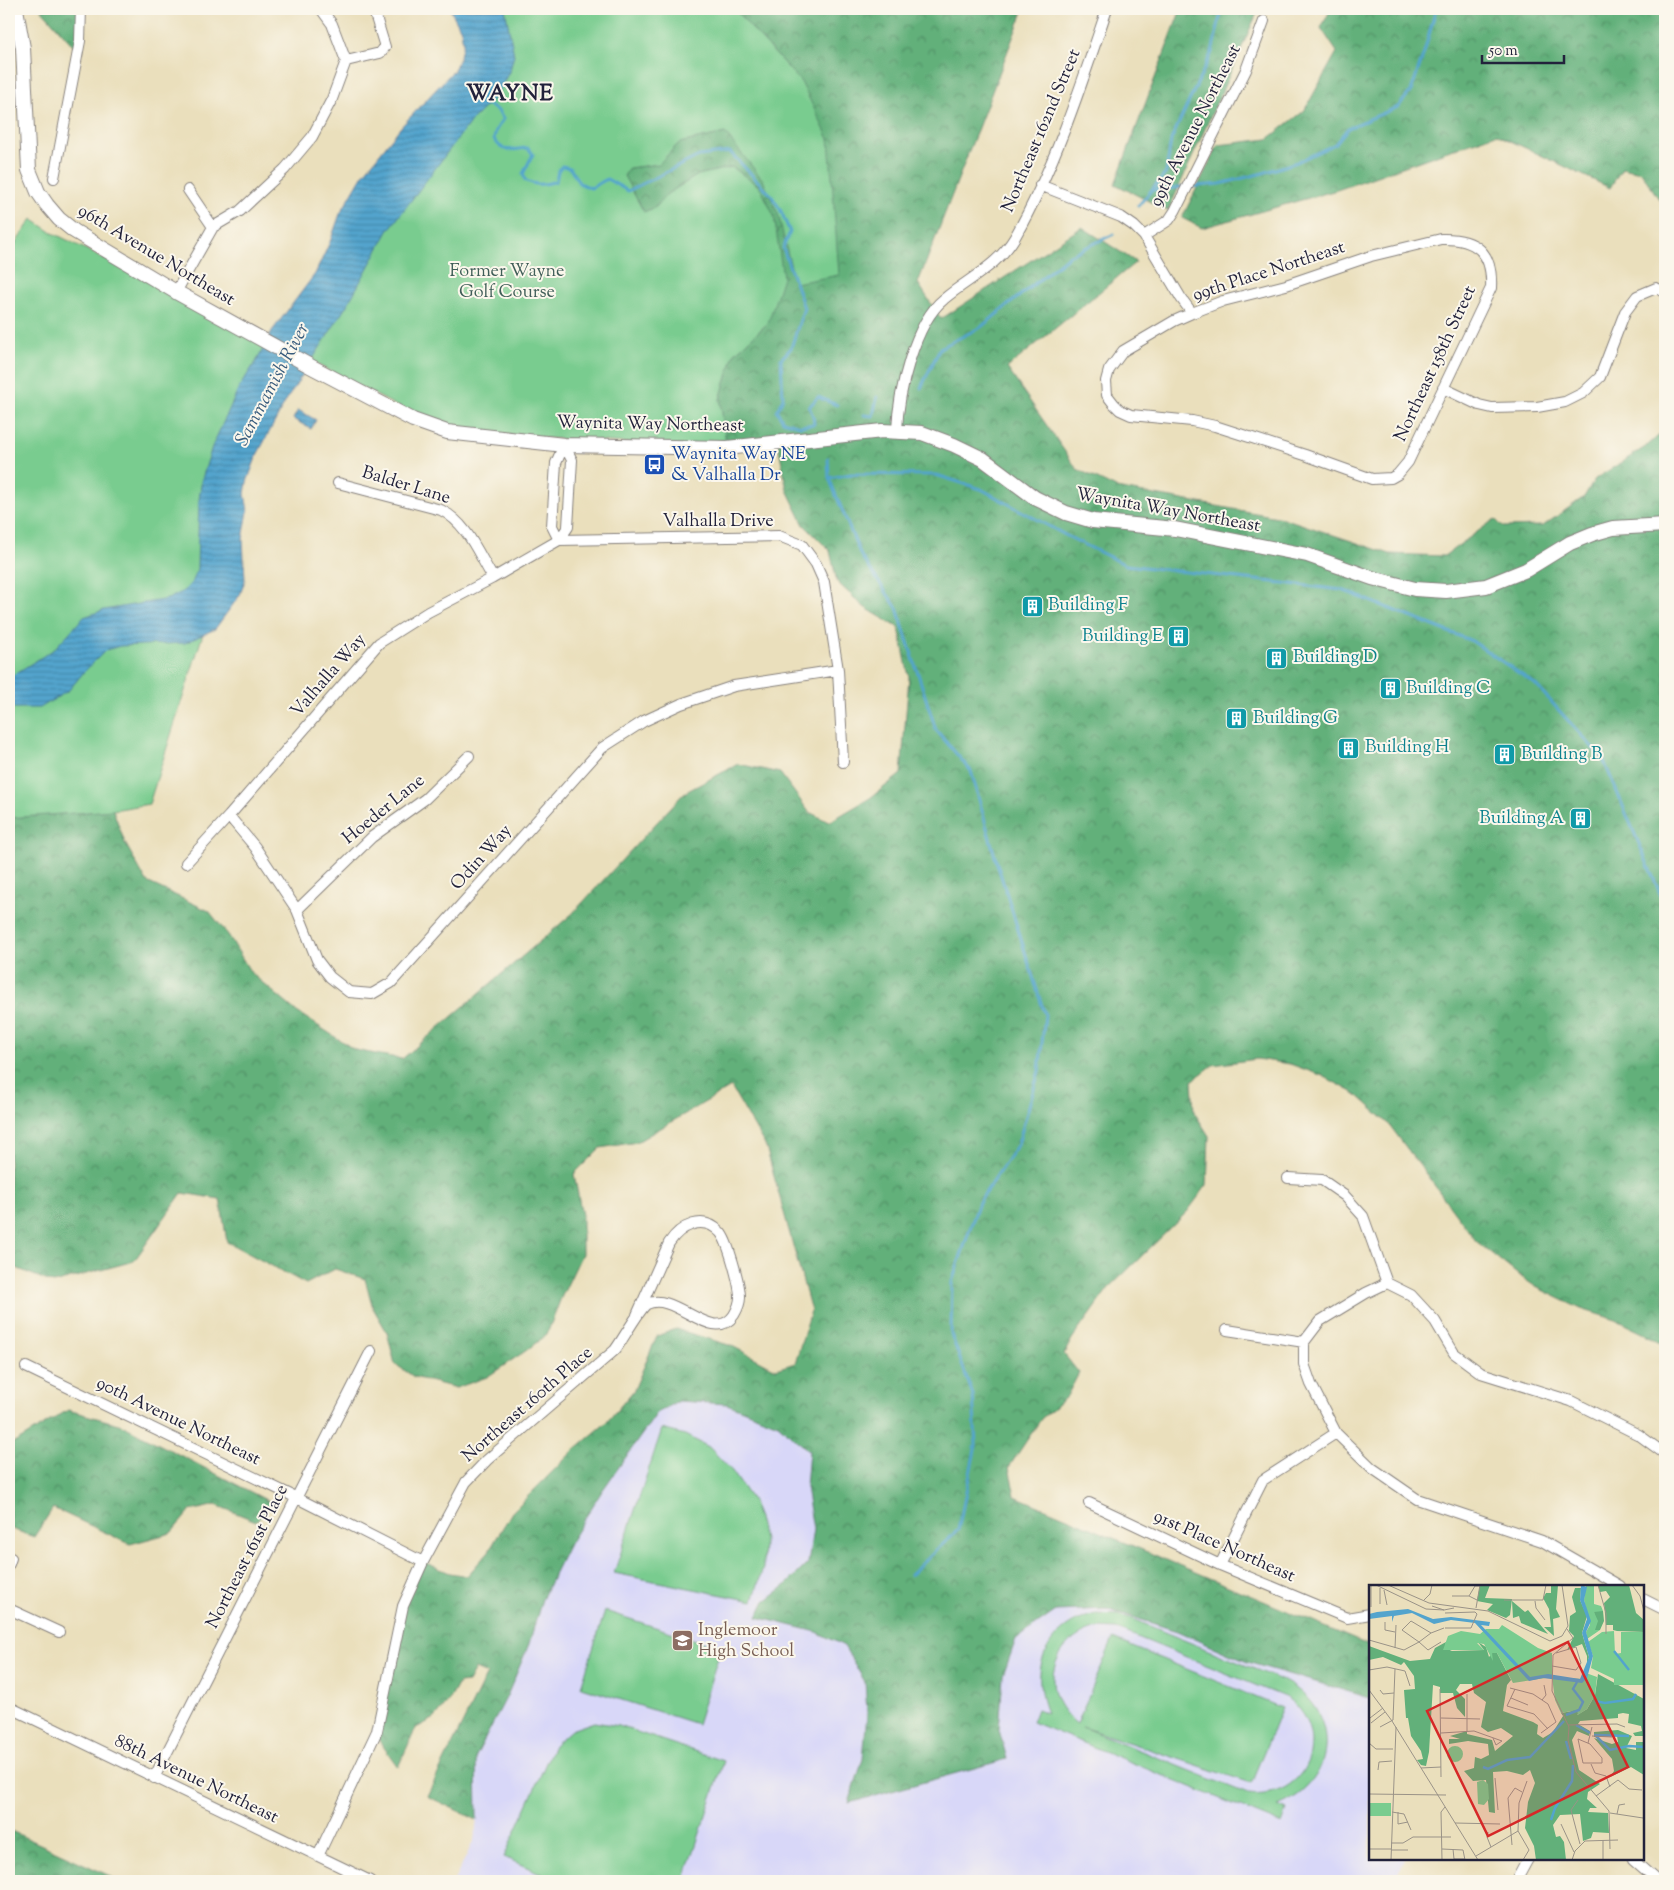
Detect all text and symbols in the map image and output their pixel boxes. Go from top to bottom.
scale bar [1482,32,1564,64]
street label: 99th Avenue Northeast [1144,40,1248,212]
text: 50 m [1488,41,1518,62]
street label: Northeast 162nd Street [996,45,1088,217]
district label: WAYNE [466,79,554,111]
street label: 96th Avenue Northeast [72,199,240,313]
street label: 99th Place Northeast [1190,235,1348,309]
park label: Former Wayne Golf Course [450,259,564,306]
street label: Northeast 158th Street [1388,282,1484,446]
water label: Sammamish River [229,319,317,451]
street label: Waynita Way Northeast [556,410,744,440]
place label: Waynita Way NE & Valhalla Dr [671,442,806,489]
bus stop icon: Waynita Way NE & Valhalla Dr [643,453,667,477]
street label: Balder Lane [358,460,454,512]
street label: Waynita Way Northeast [1074,482,1262,540]
street label: Valhalla Drive [662,509,774,535]
place label: Building F [1048,593,1128,619]
building icon: Building F [1020,594,1044,618]
place label: Building E [1082,624,1163,650]
building icon: Building E [1167,625,1191,649]
street label: Valhalla Way [285,628,373,724]
place label: Building D [1293,645,1377,671]
building icon: Building D [1265,646,1289,670]
place label: Building C [1406,676,1491,702]
building icon: Building C [1378,677,1402,701]
place label: Building G [1253,706,1338,732]
building icon: Building G [1225,707,1249,731]
place label: Building H [1365,735,1449,761]
building icon: Building H [1337,736,1361,760]
place label: Building B [1521,742,1602,768]
building icon: Building B [1493,743,1517,767]
street label: Hoeder Lane [337,769,431,851]
place label: Building A [1479,806,1564,832]
building icon: Building A [1568,807,1592,831]
street label: Odin Way [445,819,519,897]
street label: Northeast 160th Place [457,1341,599,1469]
street label: 90th Avenue Northeast [91,1371,265,1473]
street label: Northeast 161st Place [200,1480,296,1634]
street label: 91st Place Northeast [1149,1504,1299,1590]
inset map [1369,1585,1644,1860]
place label: Inglemoor High School [698,1618,794,1665]
school or university icon: Inglemoor High School [670,1629,694,1653]
street label: 88th Avenue Northeast [110,1729,282,1831]

